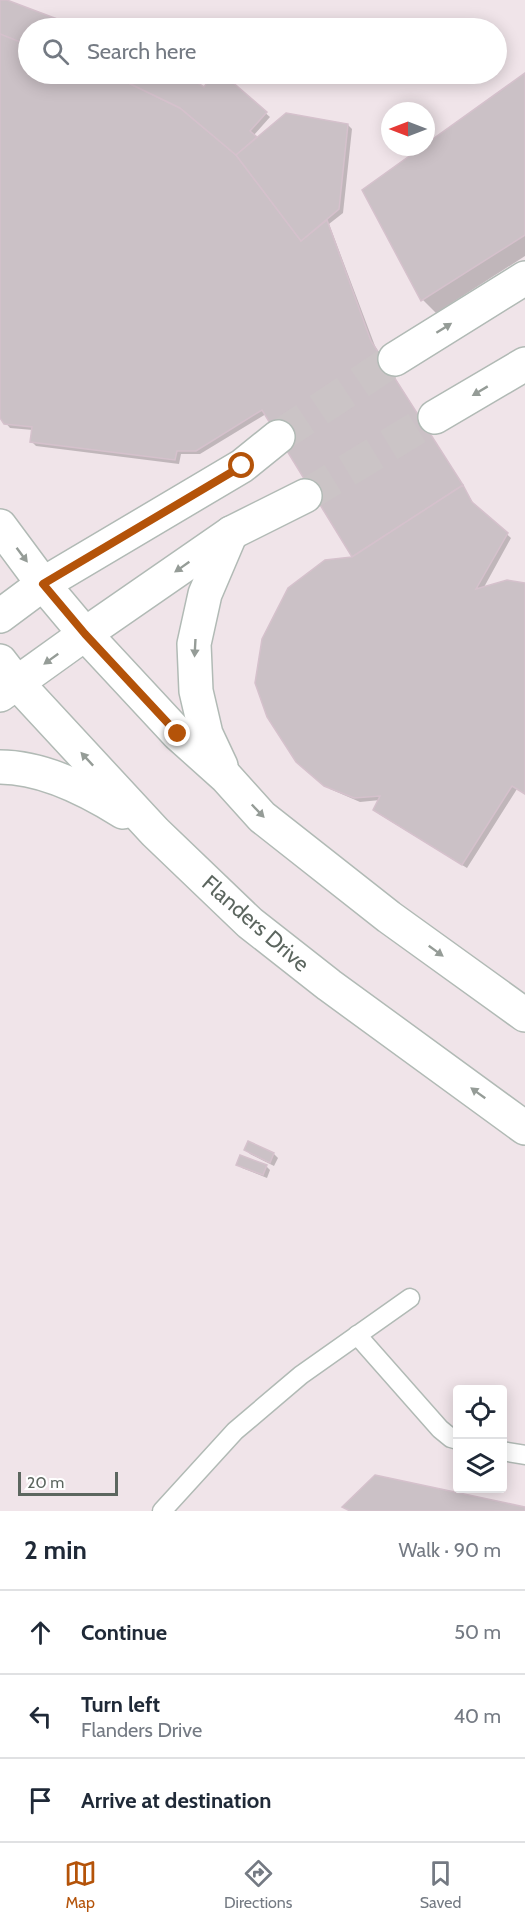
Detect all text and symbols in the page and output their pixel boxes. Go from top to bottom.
search box [18,18,507,84]
icon: search [39,35,72,68]
text: Search here [87,38,196,65]
north arrow [381,102,435,156]
one-way arrow [436,323,453,334]
one-way arrow [472,385,488,396]
route start [228,452,254,478]
one-way arrow [15,547,28,563]
one-way arrow [174,561,190,572]
one-way arrow [191,639,200,658]
one-way arrow [43,653,59,665]
route end [164,720,190,746]
one-way arrow [80,751,94,766]
one-way arrow [250,804,264,818]
street label: Flanders Drive [196,869,315,977]
one-way arrow [428,945,444,957]
one-way arrow [470,1088,485,1100]
map controls [453,1385,507,1493]
button: locate [453,1385,507,1439]
button: layers [453,1439,507,1493]
scale bar [18,1469,118,1496]
text: 20 m [27,1473,64,1492]
text: 2 min [24,1534,87,1566]
text: Walk · 90 m [398,1538,501,1562]
icon: ahead [24,1616,57,1649]
text: Continue [81,1619,167,1646]
text: 50 m [454,1620,501,1644]
text: Turn left [81,1691,160,1718]
icon: left [24,1700,57,1733]
text: 40 m [453,1704,501,1728]
text: Flanders Drive [81,1718,202,1742]
icon: arrive [24,1784,57,1817]
text: Arrive at destination [81,1787,271,1814]
tab: Map [64,1857,97,1912]
tab: Directions [224,1857,292,1912]
tab: Saved [420,1857,461,1912]

